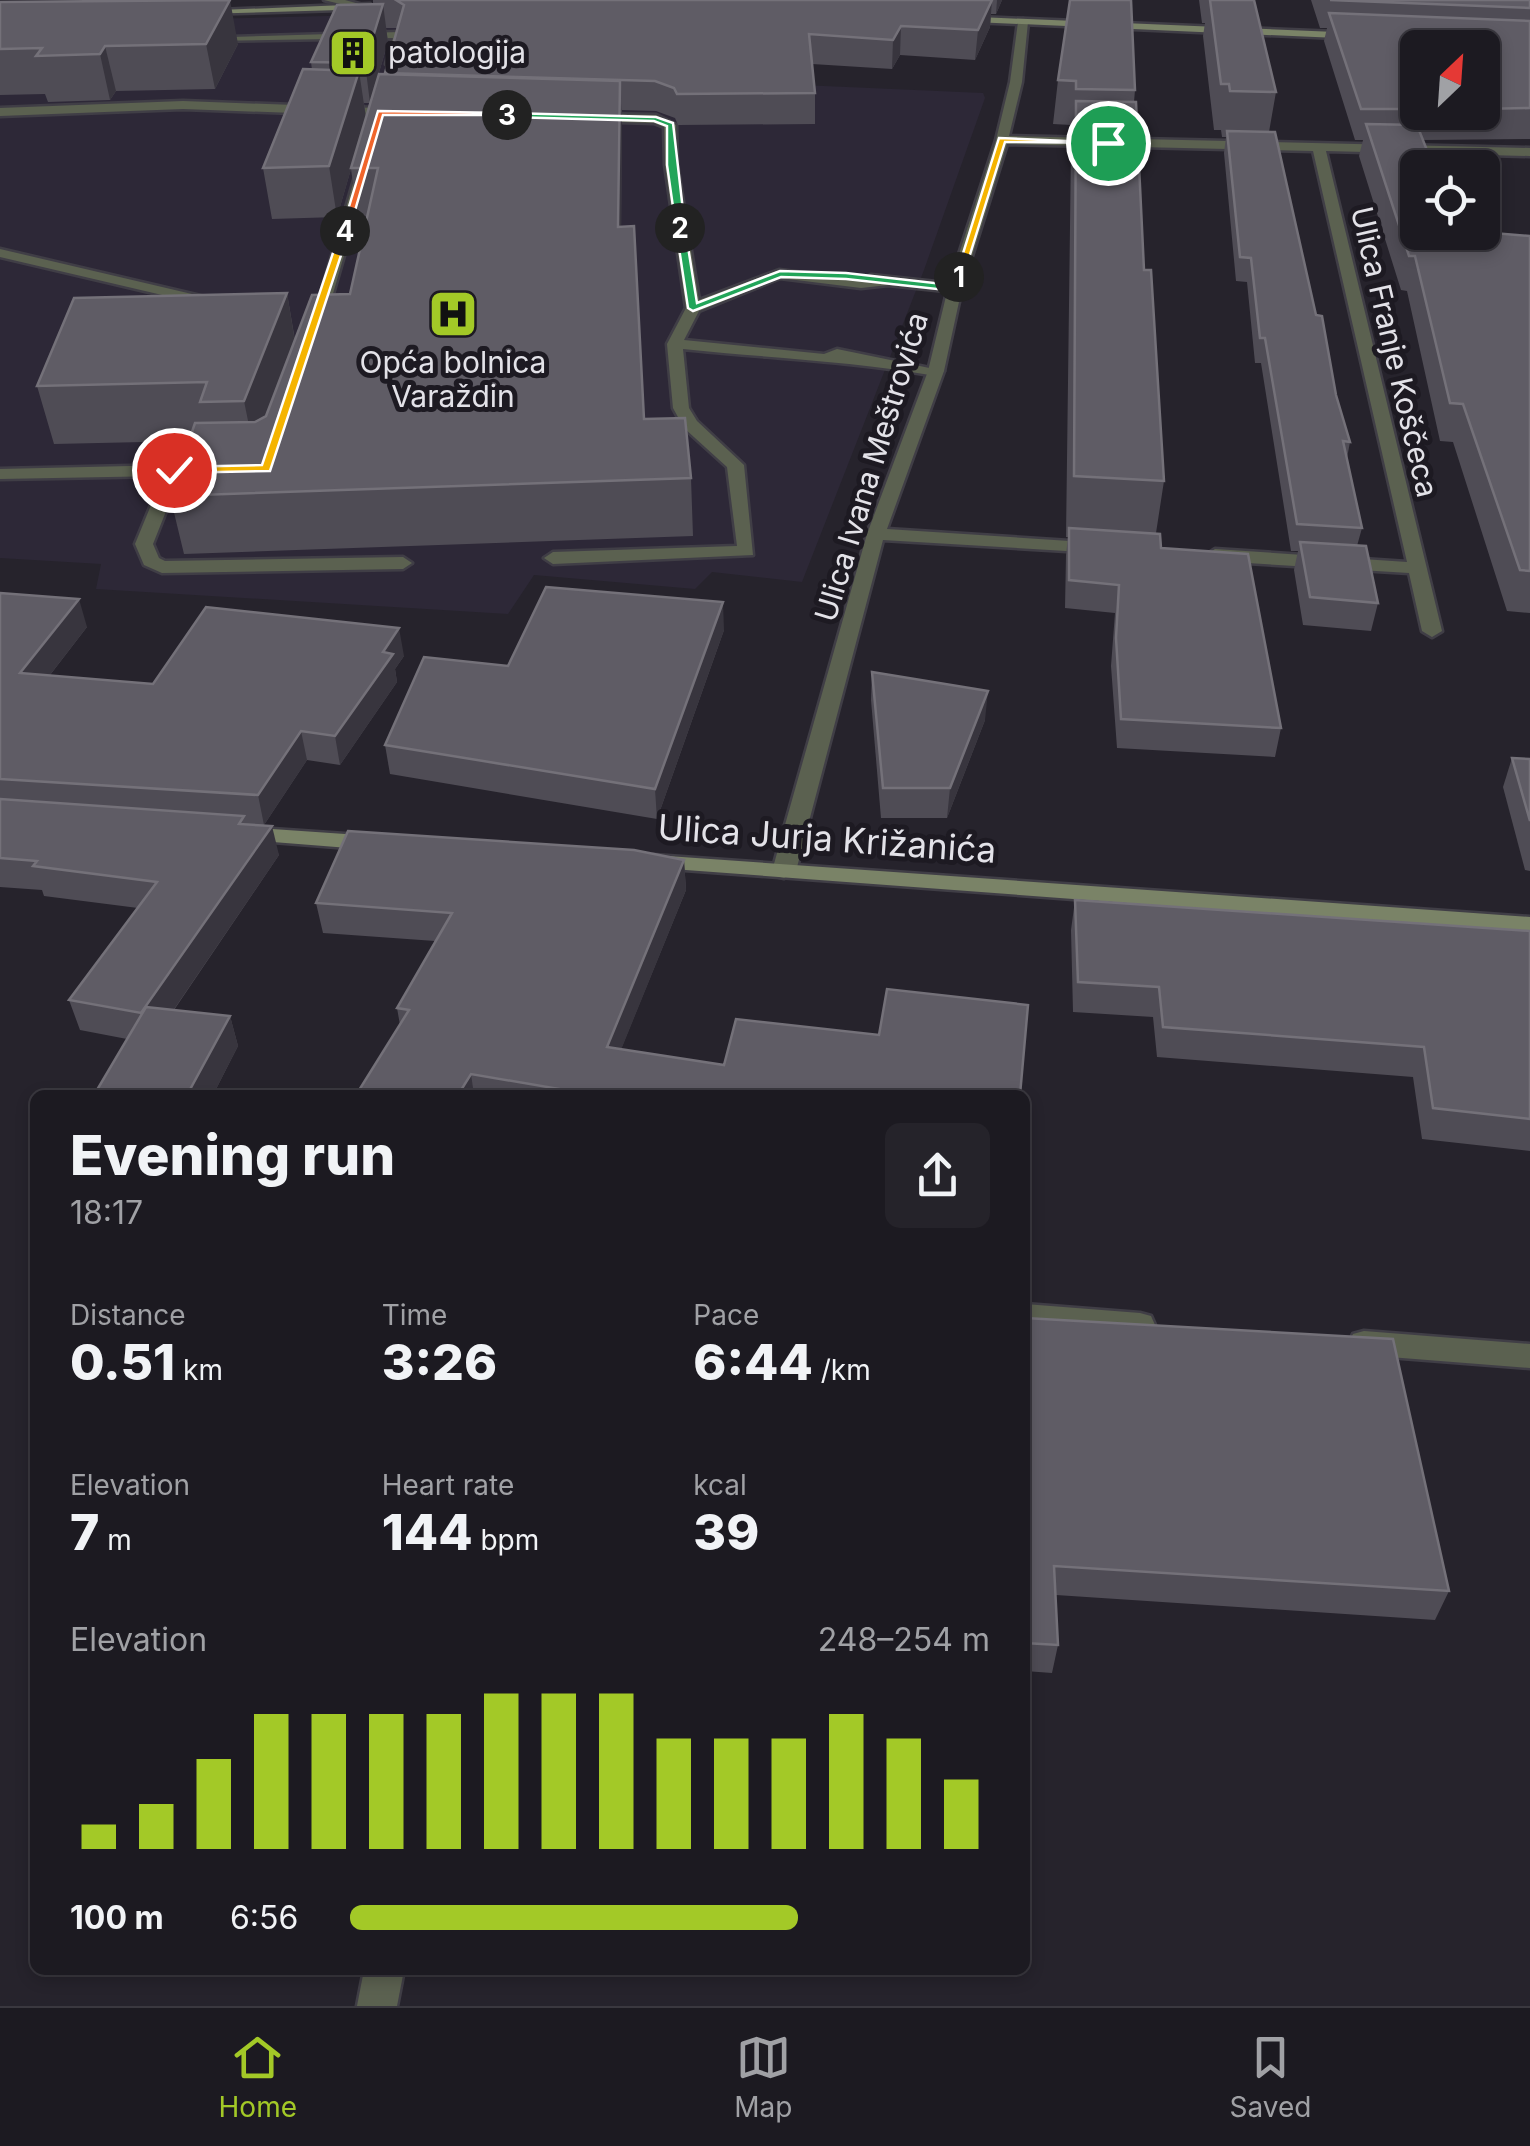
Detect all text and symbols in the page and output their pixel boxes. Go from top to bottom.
building icon: patologija [327,27,379,79]
north arrow [1400,30,1500,130]
map controls [1400,30,1500,250]
place label: patologija [388,34,526,70]
pin: 3 [482,90,532,140]
text: 3 [498,98,516,132]
pin [1066,101,1151,186]
icon: arrive [1081,116,1136,171]
button: locate [1400,150,1500,250]
pin: 2 [655,203,705,253]
street label: Ulica Franje Koščeca [1344,203,1446,501]
pin: 4 [320,206,370,256]
text: 2 [671,211,689,245]
text: 4 [336,214,354,248]
pin: 1 [934,252,984,302]
text: 1 [953,260,965,294]
hospital icon: Opća bolnica Varaždin [427,288,479,340]
street label: Ulica Ivana Meštrovića [807,308,935,626]
place label: Opća bolnica Varaždin [360,344,546,414]
pin [132,428,217,513]
icon: check [147,443,202,498]
street label: Ulica Jurja Križanića [656,805,998,871]
text: Evening run [70,1122,395,1188]
button: share [885,1123,990,1228]
text: 18:17 [70,1193,143,1232]
text: Distance [70,1298,186,1332]
text: Time [382,1298,447,1332]
text: Pace [693,1298,759,1332]
text: 0.51 [70,1332,175,1392]
text: 3:26 [382,1332,497,1392]
text: 6:44 [693,1332,813,1392]
text: km [175,1353,223,1387]
text: /km [813,1353,871,1387]
text: Elevation [70,1468,190,1502]
text: Heart rate [382,1468,514,1502]
text: kcal [693,1468,747,1502]
text: 7 [70,1502,99,1562]
text: 144 [382,1502,473,1562]
text: 39 [693,1502,759,1562]
text: m [99,1523,132,1557]
text: bpm [473,1523,539,1557]
text: Elevation [70,1620,207,1659]
text: 248–254 m [818,1620,990,1659]
text: 100 m [70,1898,164,1937]
text: 6:56 [230,1898,298,1937]
tab: Home [219,2030,297,2124]
tab: Map [734,2030,792,2124]
tab: Saved [1229,2030,1311,2124]

